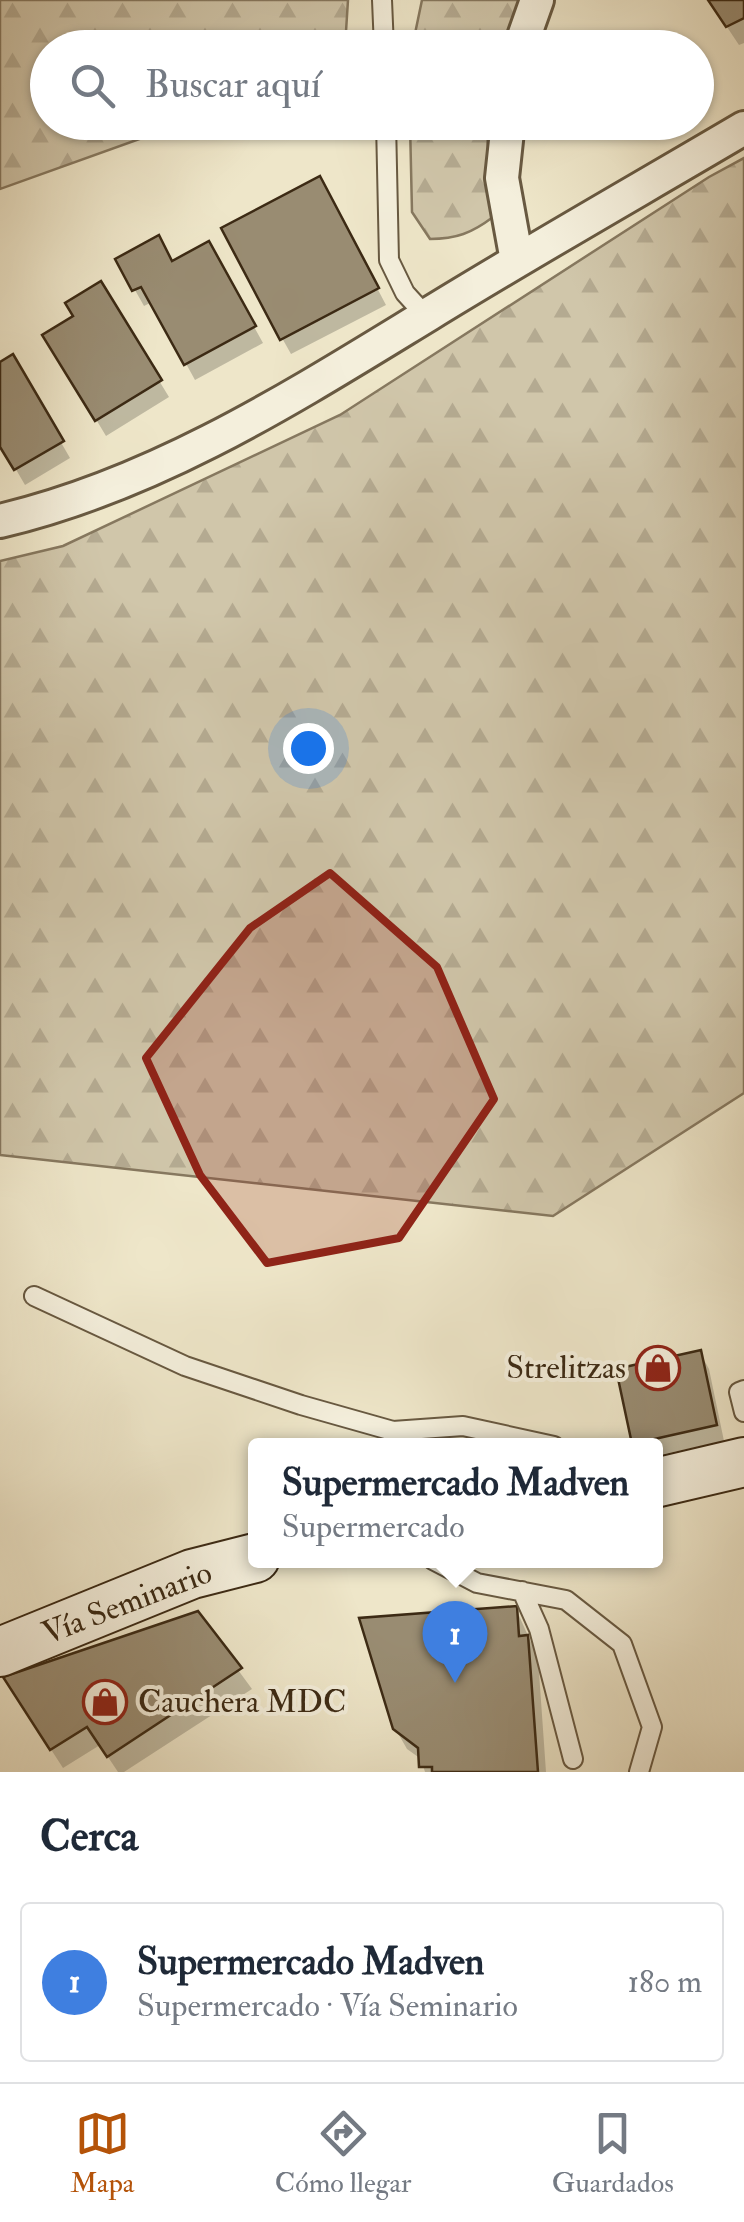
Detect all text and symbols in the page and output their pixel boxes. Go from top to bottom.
search box [30,30,714,140]
icon: search [65,58,120,113]
text: Buscar aquí [145,61,321,109]
your location [283,723,334,774]
shop icon: Strelitzas [635,1345,681,1391]
place label: Strelitzas [506,1348,626,1388]
popup [248,1438,663,1568]
text: Supermercado Madven [282,1459,629,1507]
text: Supermercado [282,1507,465,1547]
street label: Vía Seminario [37,1552,217,1654]
pin: 1 [422,1600,488,1683]
shop icon: Cauchera MDC [82,1679,128,1725]
place label: Cauchera MDC [138,1682,346,1722]
text: Cerca [40,1811,138,1863]
text: Supermercado Madven [137,1938,484,1986]
text: 1 [69,1962,80,2002]
text: 180 m [628,1962,702,2002]
text: Supermercado · Vía Seminario [137,1986,518,2026]
tab: Mapa [70,2106,134,2201]
tab: Cómo llegar [275,2106,411,2201]
tab: Guardados [552,2106,674,2201]

